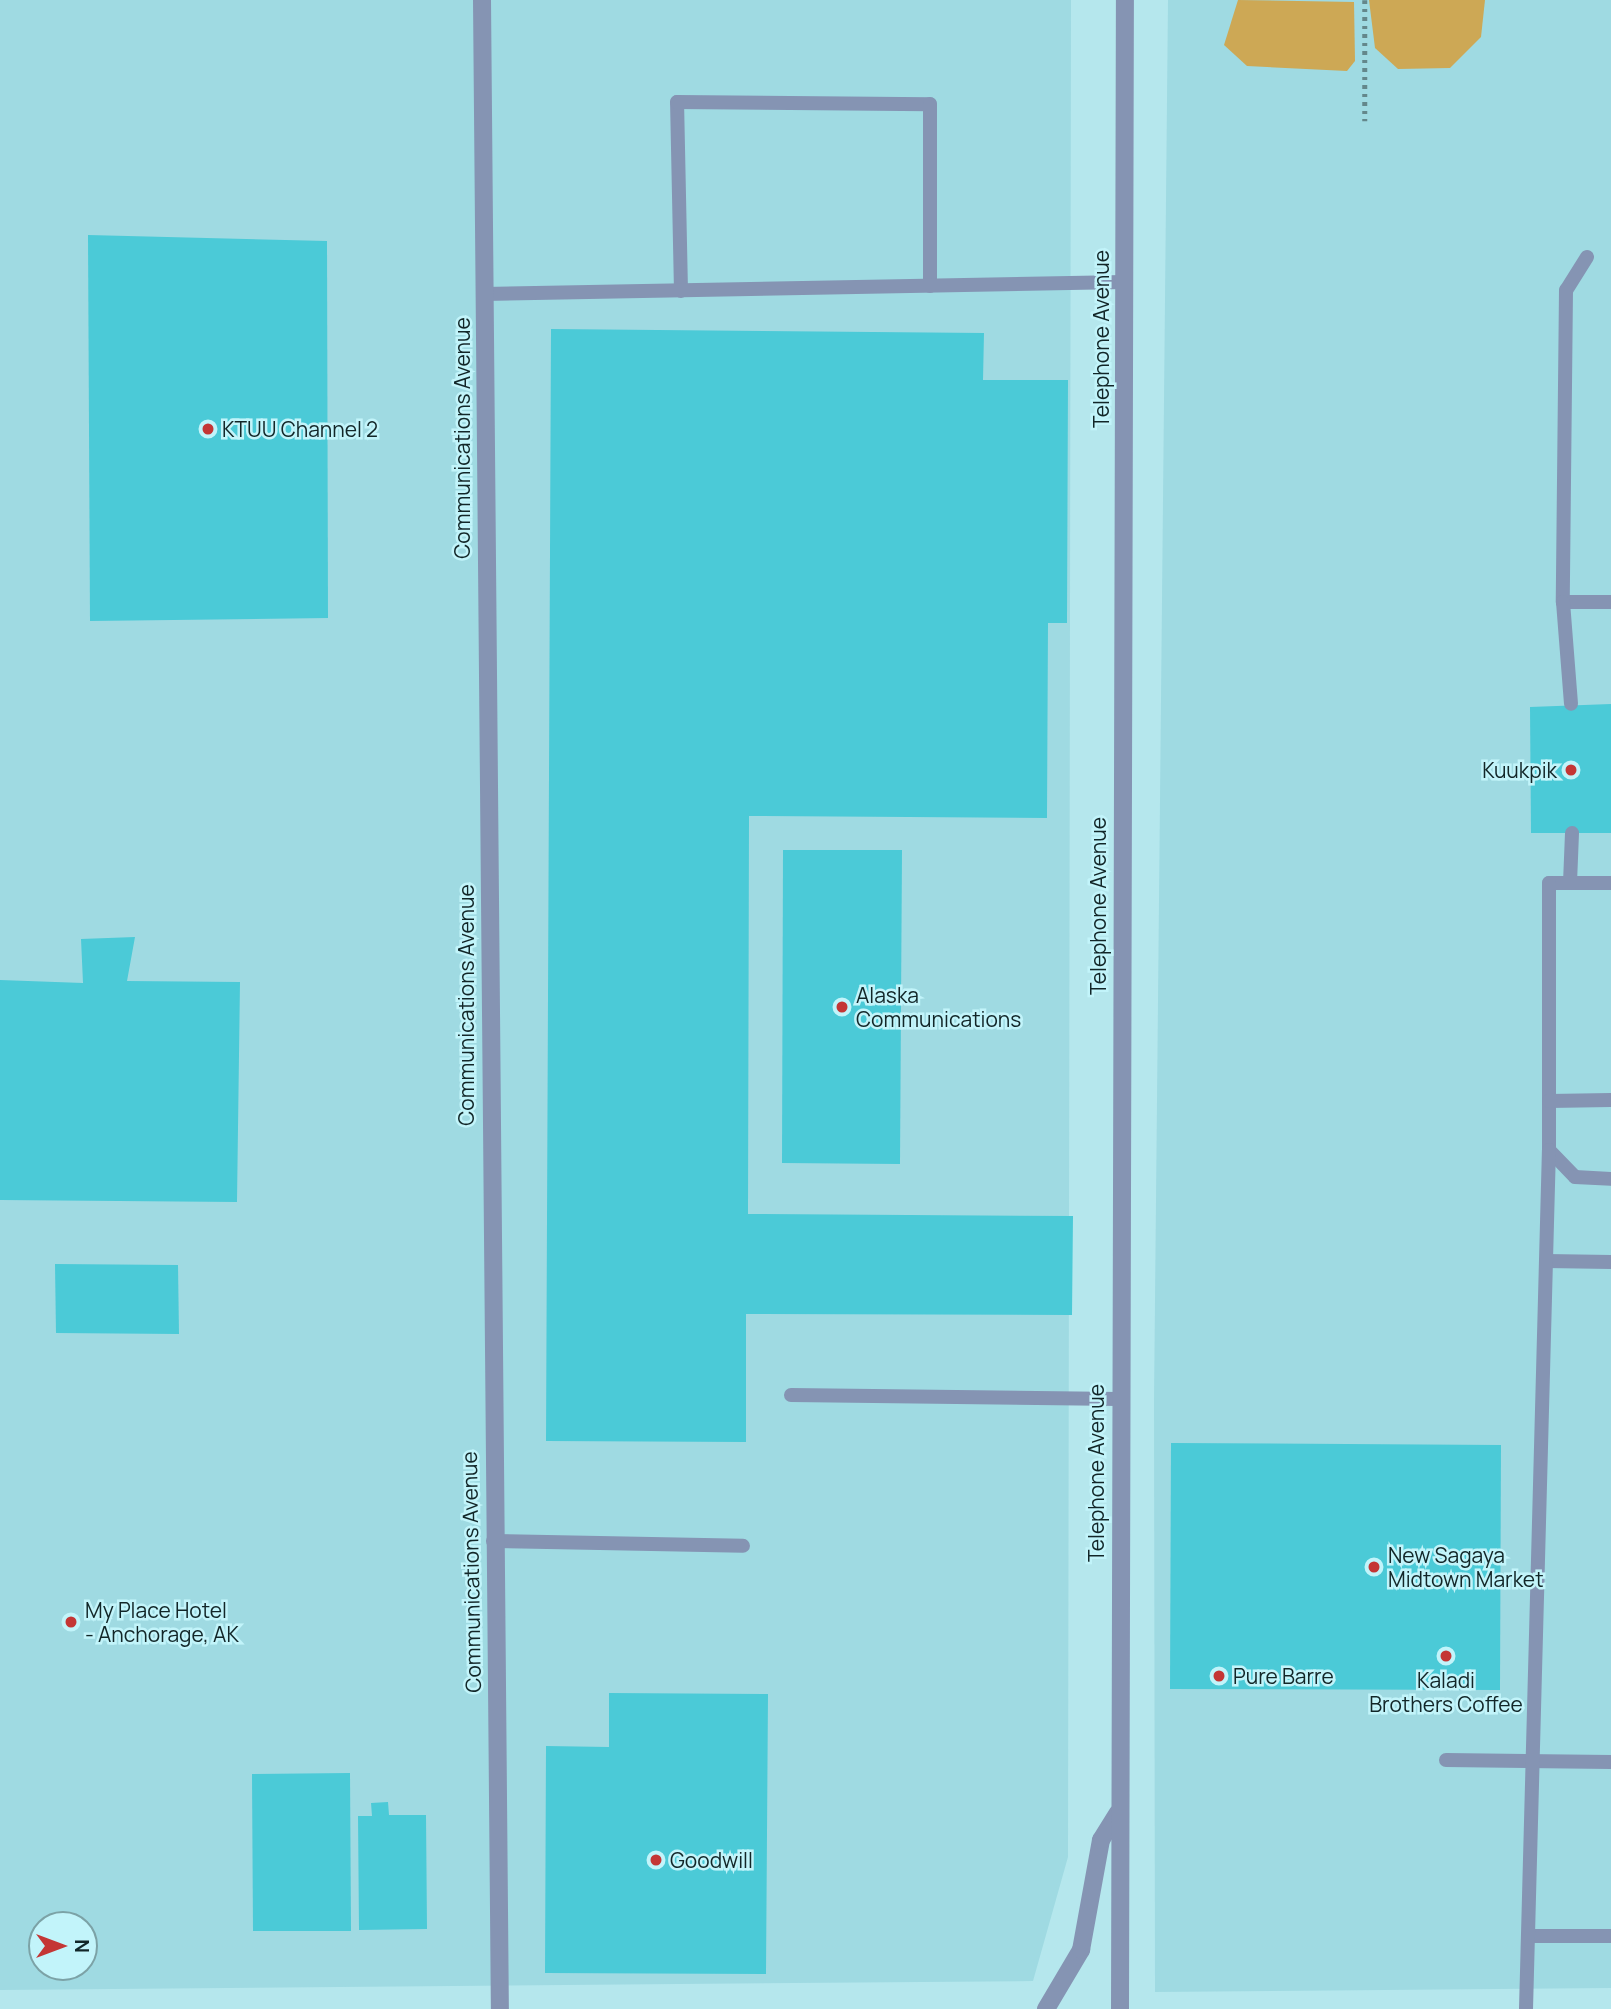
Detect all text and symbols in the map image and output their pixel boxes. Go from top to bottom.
street label: Telephone Avenue [1088,250,1114,428]
street label: Communications Avenue [449,317,475,559]
place label: KTUU Channel 2 [222,416,378,442]
marker: KTUU Channel 2 [200,421,216,437]
place label: Kuukpik [1482,757,1557,783]
marker: Kuukpik [1563,762,1579,778]
street label: Telephone Avenue [1085,817,1111,995]
street label: Communications Avenue [453,884,479,1126]
place label: Alaska Communications [856,982,1021,1032]
marker: Alaska Communications [834,999,850,1015]
street label: Telephone Avenue [1083,1384,1109,1562]
street label: Communications Avenue [456,1451,486,1693]
place label: New Sagaya Midtown Market [1388,1542,1544,1592]
marker: New Sagaya Midtown Market [1366,1559,1382,1575]
place label: My Place Hotel - Anchorage, AK [85,1597,239,1647]
marker: My Place Hotel - Anchorage, AK [63,1614,79,1630]
marker: Kaladi Brothers Coffee [1438,1648,1454,1664]
place label: Pure Barre [1233,1663,1334,1689]
place label: Kaladi Brothers Coffee [1369,1667,1523,1717]
marker: Pure Barre [1211,1668,1227,1684]
place label: Goodwill [670,1847,753,1873]
marker: Goodwill [648,1852,664,1868]
north arrow [28,1911,98,1981]
text: N [69,1939,95,1953]

